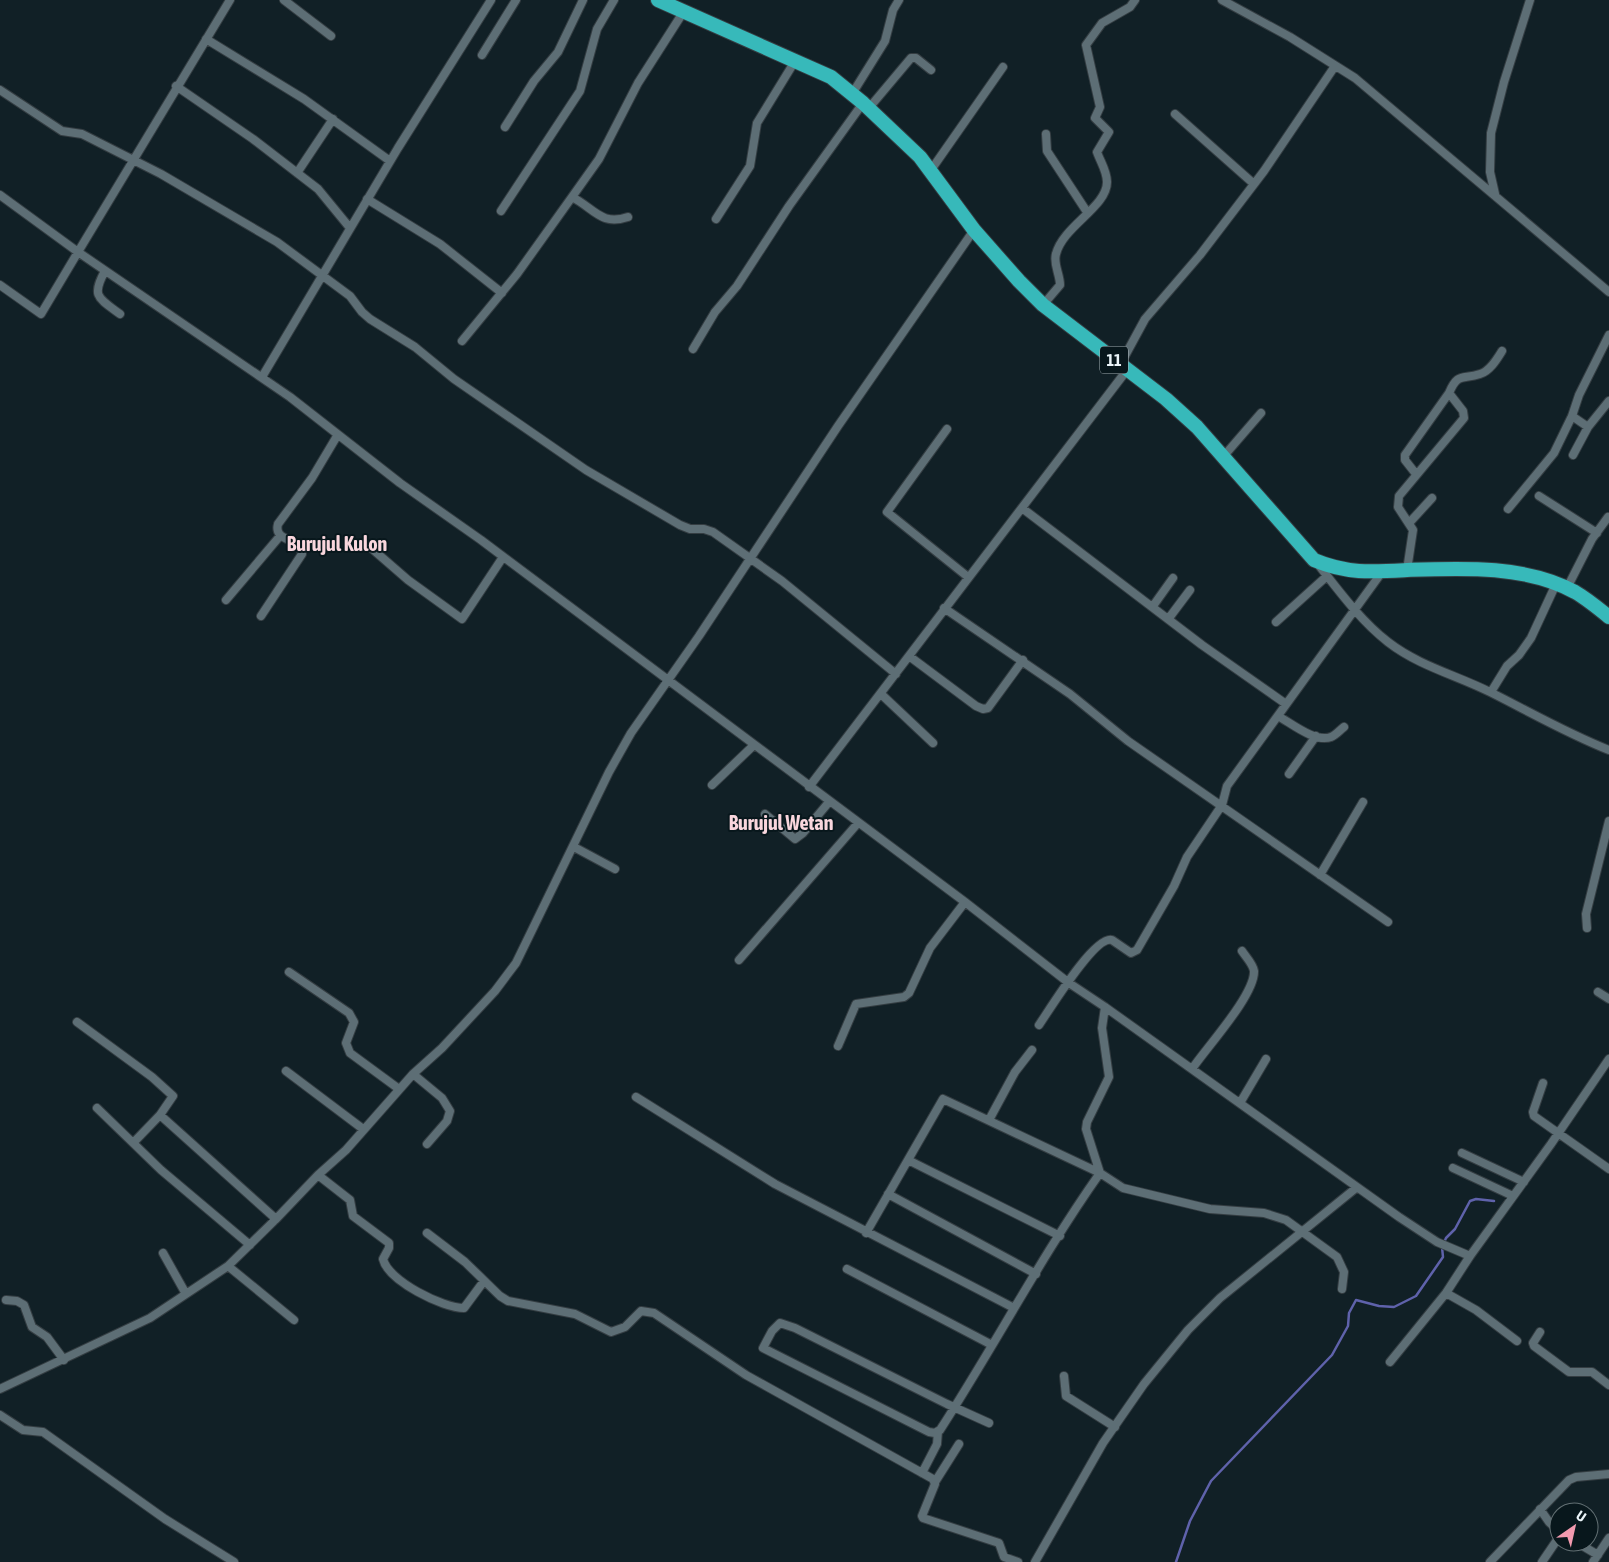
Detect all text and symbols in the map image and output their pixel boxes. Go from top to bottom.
road number: 11 [1100,346,1128,374]
district label: Burujul Kulon [287,532,387,555]
district label: Burujul Wetan [729,811,833,834]
north arrow [1549,1502,1599,1552]
text: U [1573,1507,1589,1525]

